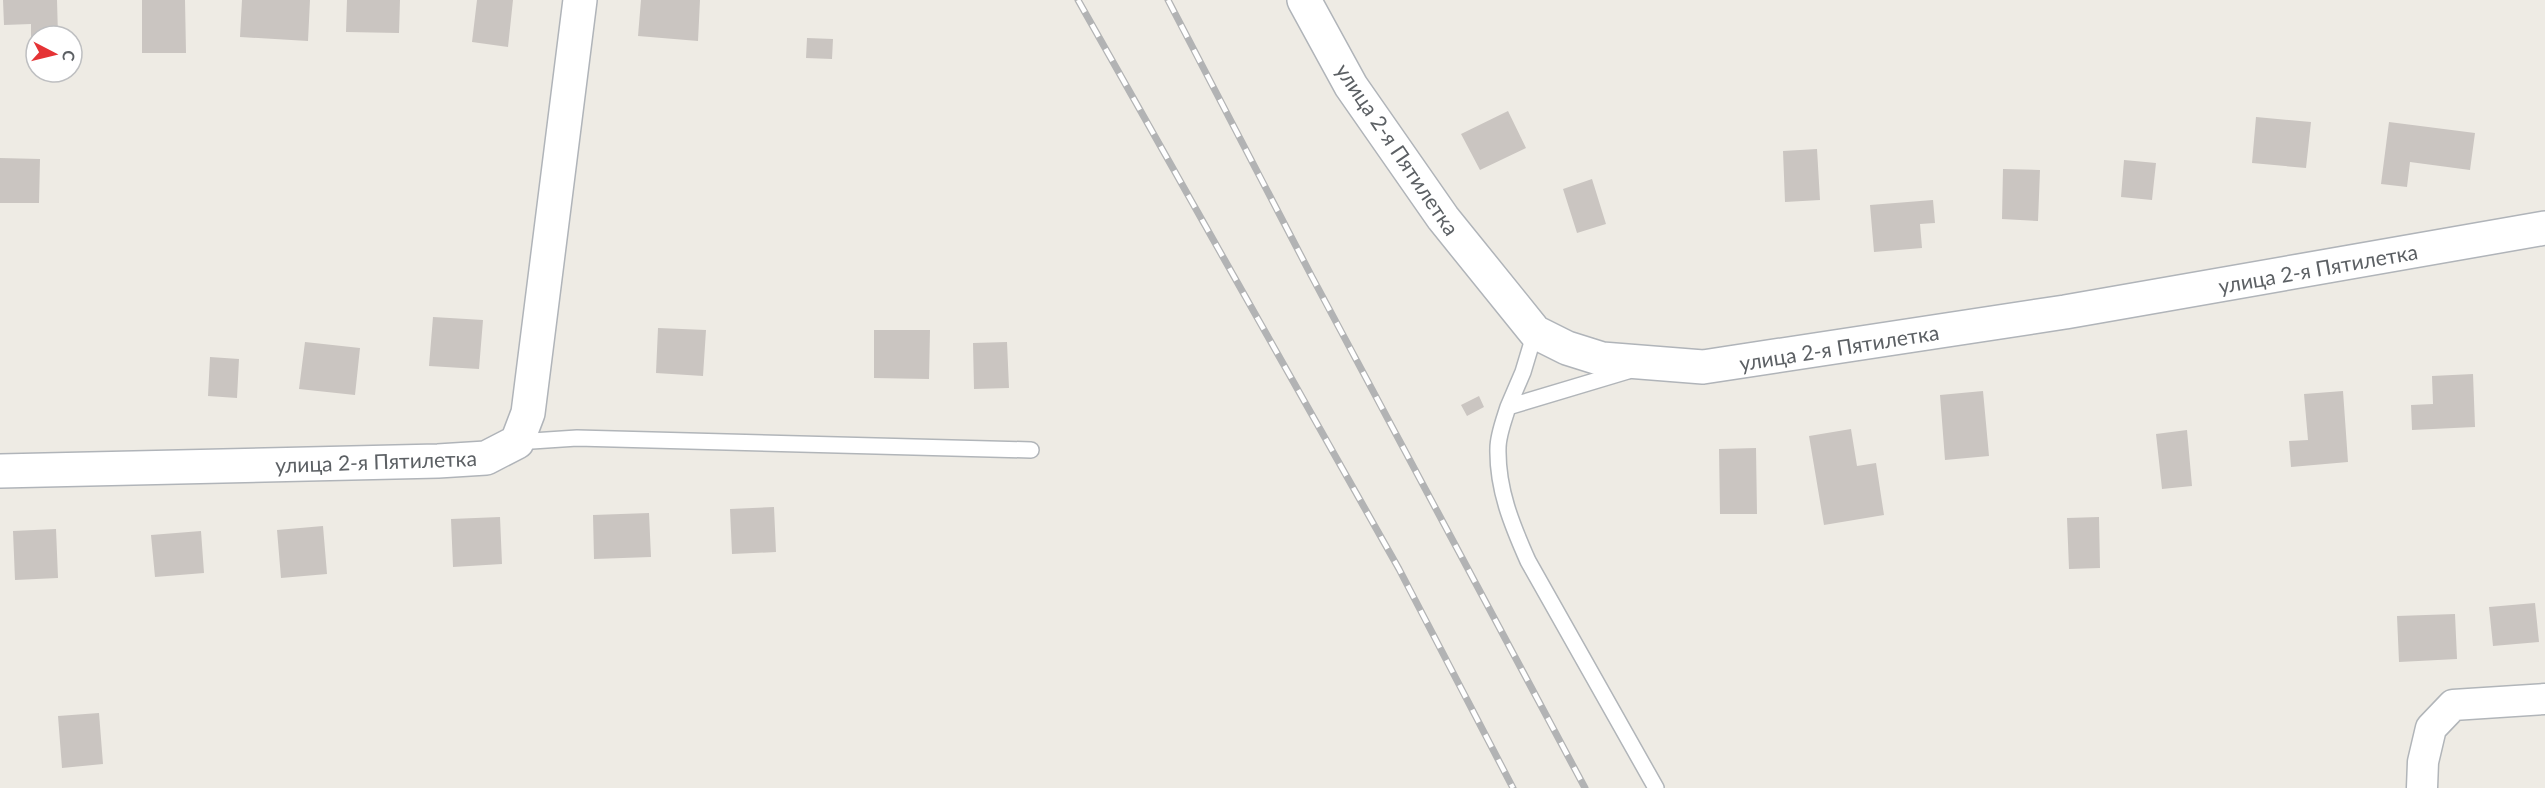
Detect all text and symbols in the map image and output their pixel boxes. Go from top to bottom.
north arrow [24,24,84,84]
text: С [59,49,79,63]
street label: улица 2-я Пятилетка [1331,58,1465,240]
street label: улица 2-я Пятилетка [2216,238,2420,298]
street label: улица 2-я Пятилетка [1737,319,1941,375]
street label: улица 2-я Пятилетка [275,445,477,477]

